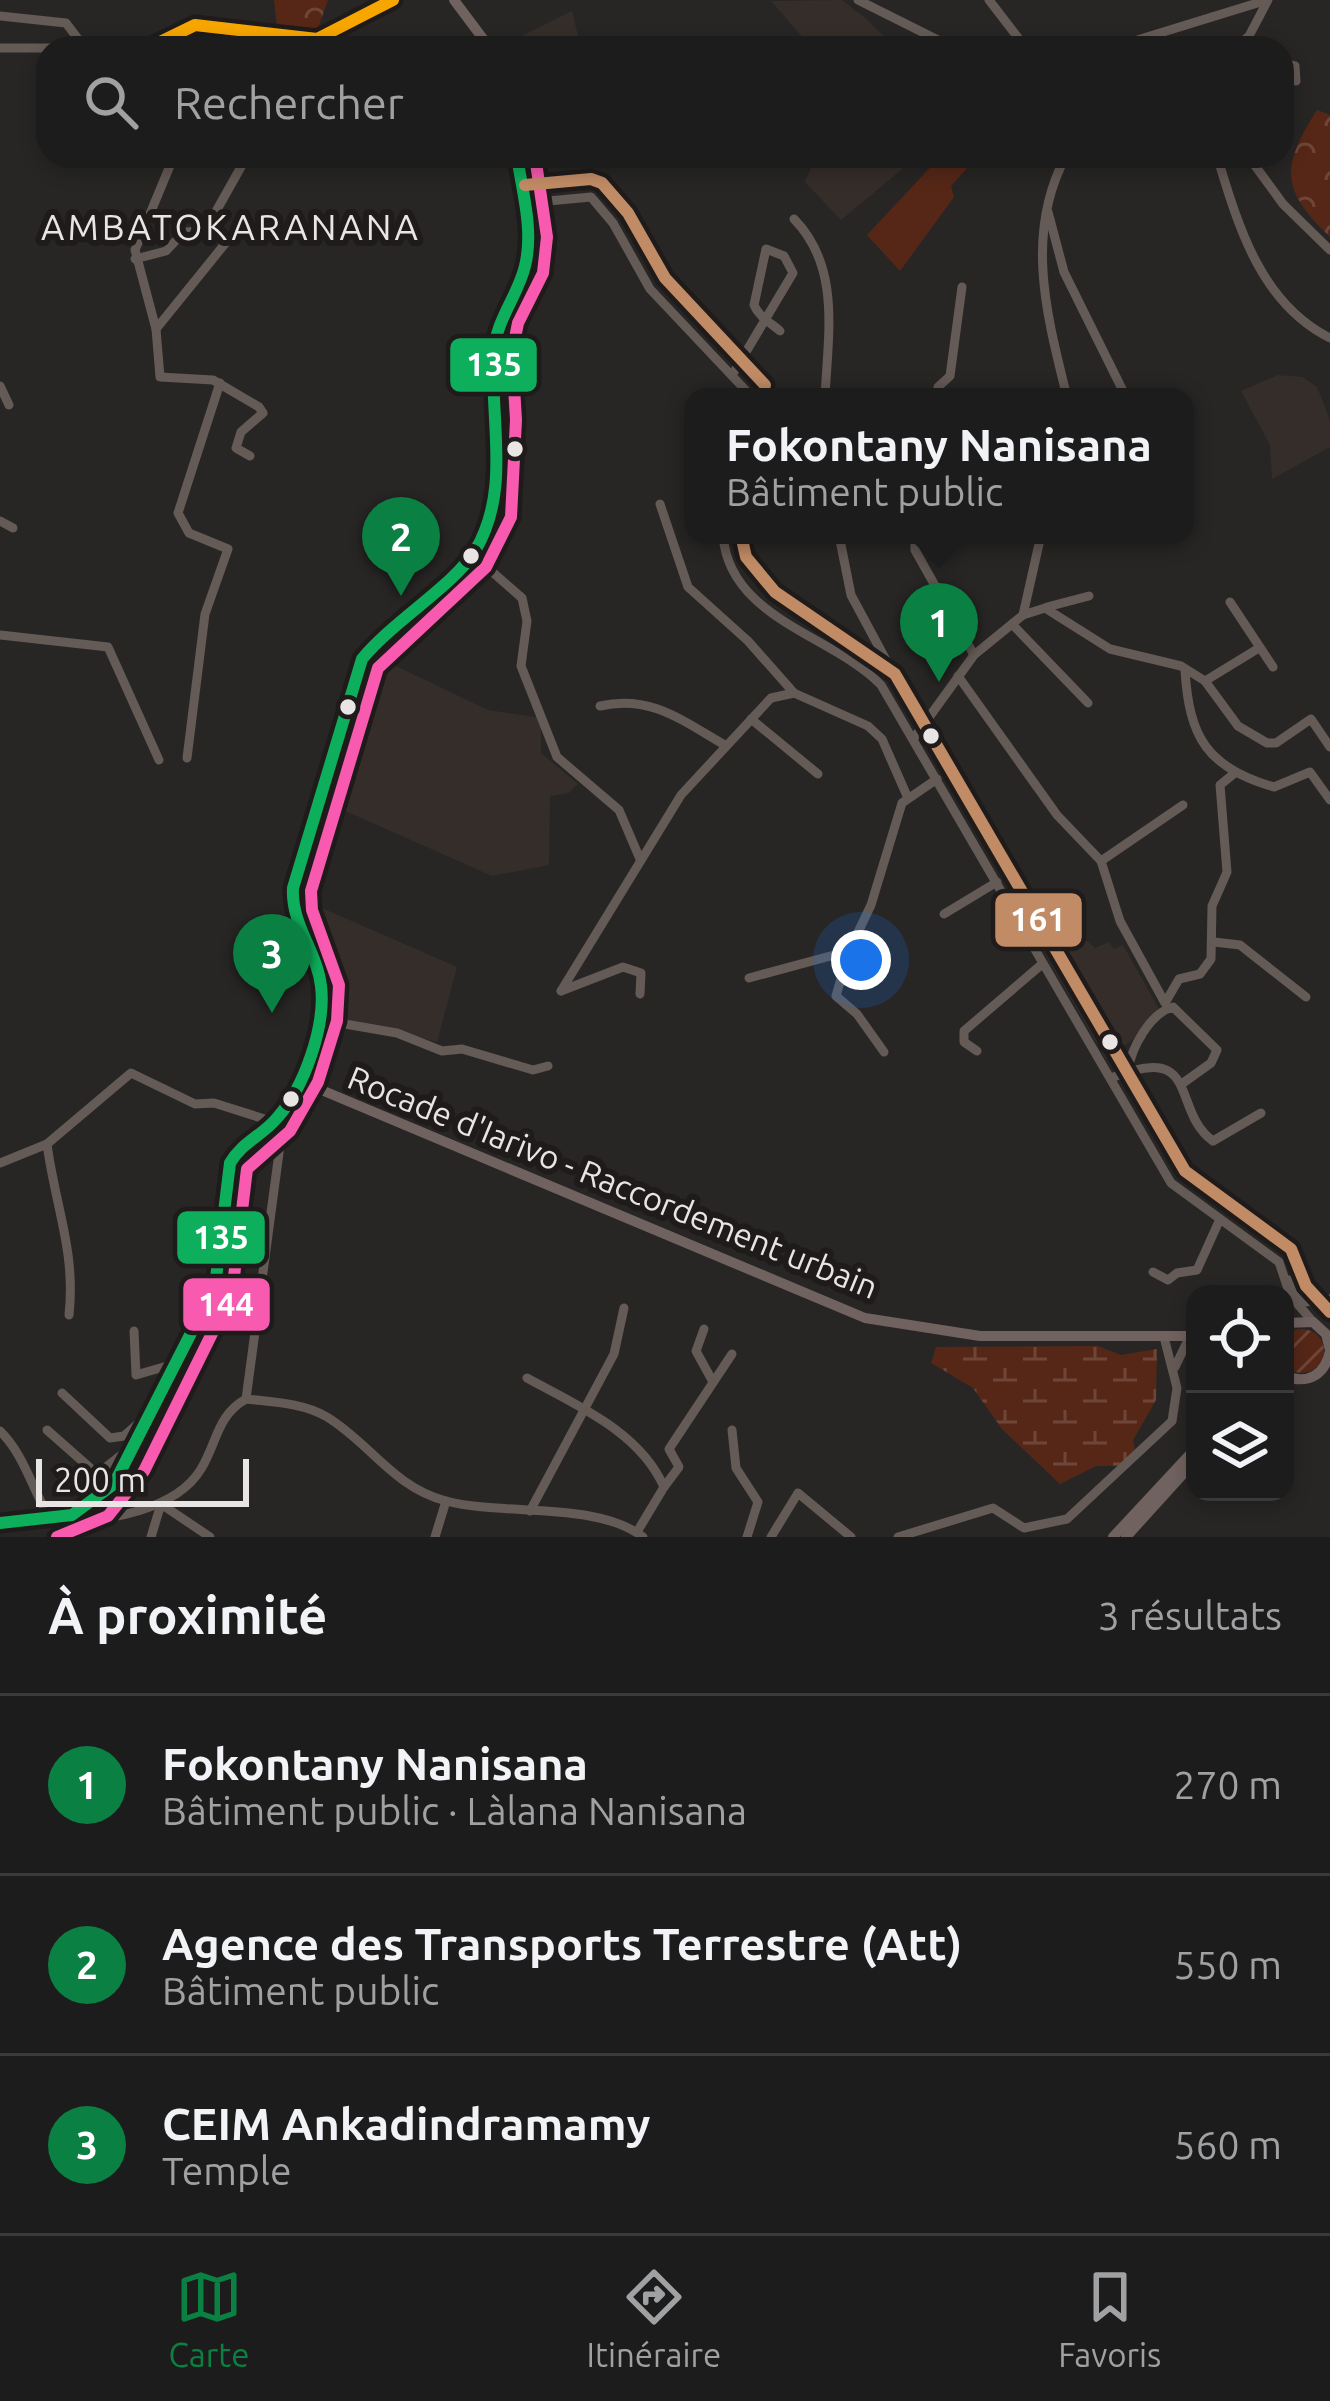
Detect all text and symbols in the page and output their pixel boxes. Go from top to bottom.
search box [36,36,1294,168]
icon: search [78,69,144,135]
text: Rechercher [174,77,404,128]
district label: AMBATOKARANANA [41,206,421,247]
line badge: 135 [448,336,539,394]
text: 135 [466,345,522,382]
popup [684,388,1194,544]
text: Fokontany Nanisana [726,419,1152,470]
unlabelled marker [504,438,526,460]
text: Bâtiment public [726,470,1003,513]
pin: 2 [362,497,440,596]
unlabelled marker [460,545,482,567]
pin: 1 [900,583,978,682]
unlabelled marker [337,696,359,718]
unlabelled marker [920,725,942,747]
line badge: 161 [993,891,1084,949]
text: 161 [1010,900,1066,937]
pin: 3 [233,914,311,1013]
your location [831,930,891,990]
unlabelled marker [1099,1031,1121,1053]
street label: Rocade d'Iarivo - Raccordement urbain [343,1058,883,1305]
unlabelled marker [280,1088,302,1110]
line badge: 135 [175,1209,267,1266]
text: 135 [193,1218,249,1255]
line badge: 144 [181,1276,272,1333]
text: 144 [198,1285,254,1322]
map controls [1186,1285,1294,1501]
button: locate [1186,1285,1294,1393]
button: layers [1186,1393,1294,1501]
scale bar [36,1453,249,1506]
text: 200 m [54,1461,146,1498]
text: À proximité [48,1586,327,1644]
text: 3 résultats [1098,1594,1282,1637]
text: Fokontany Nanisana [162,1738,588,1789]
text: 1 [76,1763,98,1806]
text: 270 m [1173,1763,1282,1806]
text: Bâtiment public · Làlana Nanisana [162,1789,747,1832]
text: Agence des Transports Terrestre (Att) [162,1918,962,1969]
text: 2 [76,1943,98,1986]
text: 550 m [1173,1943,1282,1986]
text: Bâtiment public [162,1969,439,2012]
text: CEIM Ankadindramamy [162,2098,650,2149]
text: 3 [76,2123,98,2166]
text: 560 m [1173,2123,1282,2166]
text: Temple [162,2149,292,2192]
tab: Carte [169,2264,249,2373]
tab: Itinéraire [586,2264,721,2373]
tab: Favoris [1058,2264,1161,2373]

